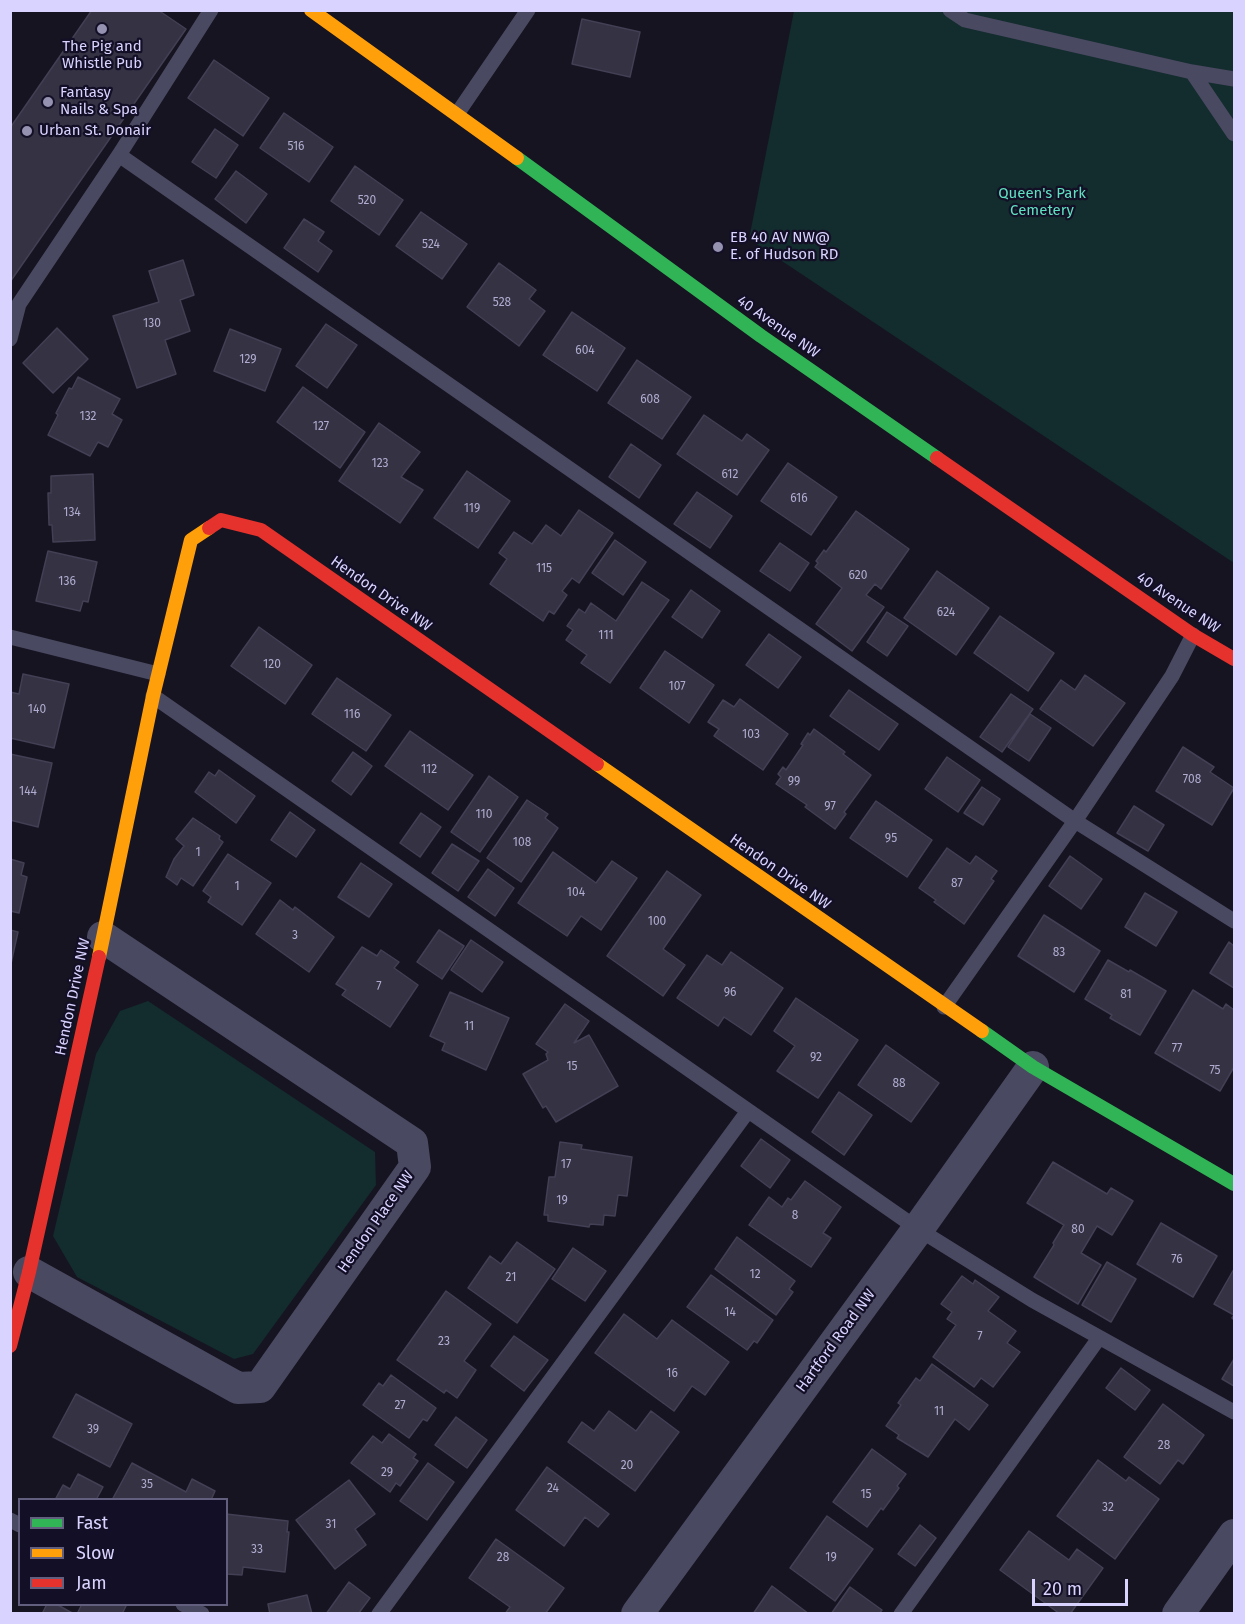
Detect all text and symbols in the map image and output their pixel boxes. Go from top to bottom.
marker: The Pig and Whistle Pub [95,22,109,36]
place label: The Pig and Whistle Pub [62,38,142,73]
place label: Fantasy Nails & Spa [60,84,138,119]
marker: Fantasy Nails & Spa [41,95,55,109]
place label: Urban St. Donair [39,122,151,140]
marker: Urban St. Donair [20,124,34,138]
house number: 516 [288,140,304,154]
park label: Queen's Park Cemetery [998,185,1086,220]
house number: 520 [358,194,376,208]
place label: EB 40 AV NW@ E. of Hudson RD [730,229,839,264]
house number: 524 [422,238,440,252]
marker: EB 40 AV NW@ E. of Hudson RD [711,240,725,254]
street label: 40 Avenue NW [733,292,823,362]
house number: 528 [493,296,511,310]
house number: 130 [143,317,161,331]
house number: 604 [575,344,595,358]
house number: 129 [239,353,257,367]
house number: 608 [640,393,660,407]
house number: 132 [79,410,97,424]
house number: 127 [313,420,329,434]
house number: 123 [371,457,389,471]
house number: 612 [722,468,738,482]
house number: 616 [790,492,808,506]
house number: 119 [464,502,480,516]
house number: 134 [63,506,81,520]
street label: Hendon Drive NW [327,552,435,636]
house number: 115 [536,562,552,576]
street label: 40 Avenue NW [1133,568,1223,638]
house number: 620 [849,569,867,583]
house number: 136 [58,575,76,589]
house number: 624 [937,606,955,620]
house number: 111 [598,629,614,643]
house number: 120 [263,658,281,672]
house number: 107 [669,680,685,694]
house number: 140 [28,703,46,717]
house number: 116 [344,708,360,722]
house number: 103 [742,728,760,742]
house number: 112 [421,763,437,777]
house number: 708 [1183,773,1201,787]
house number: 99 [788,775,800,789]
house number: 144 [19,785,37,799]
house number: 97 [824,800,836,814]
house number: 110 [476,808,492,822]
street label: Hendon Drive NW [726,830,834,914]
house number: 95 [885,832,897,846]
house number: 108 [513,836,531,850]
house number: 1 [195,846,201,860]
house number: 87 [951,877,963,891]
house number: 1 [234,880,240,894]
house number: 104 [567,886,585,900]
house number: 100 [648,915,666,929]
house number: 3 [292,929,298,943]
street label: Hendon Drive NW [52,937,94,1057]
house number: 83 [1053,946,1065,960]
house number: 7 [376,980,382,994]
house number: 96 [724,986,736,1000]
house number: 81 [1120,988,1132,1002]
house number: 11 [464,1020,474,1034]
house number: 77 [1172,1042,1182,1056]
house number: 92 [810,1051,822,1065]
house number: 15 [566,1060,578,1074]
house number: 75 [1209,1064,1221,1078]
house number: 88 [892,1077,906,1091]
house number: 17 [561,1158,571,1172]
street label: Hendon Place NW [334,1168,418,1276]
house number: 19 [556,1194,568,1208]
house number: 8 [792,1209,798,1223]
house number: 80 [1071,1223,1085,1237]
house number: 76 [1171,1253,1183,1267]
house number: 12 [749,1268,761,1282]
house number: 21 [506,1271,516,1285]
street label: Hartford Road NW [793,1286,879,1396]
house number: 14 [724,1306,736,1320]
house number: 7 [977,1330,983,1344]
house number: 23 [438,1335,450,1349]
house number: 16 [666,1367,678,1381]
house number: 27 [394,1399,406,1413]
house number: 11 [934,1405,944,1419]
house number: 39 [87,1423,99,1437]
house number: 28 [1158,1439,1170,1453]
house number: 20 [621,1459,633,1473]
house number: 29 [381,1466,393,1480]
house number: 35 [141,1478,153,1492]
house number: 24 [547,1482,559,1496]
house number: 15 [860,1488,872,1502]
legend [18,1498,228,1606]
house number: 32 [1102,1501,1114,1515]
text: Fast [76,1512,108,1534]
house number: 31 [326,1518,336,1532]
text: Slow [76,1542,114,1564]
house number: 33 [251,1543,263,1557]
house number: 28 [497,1551,509,1565]
house number: 19 [825,1551,837,1565]
scale bar [1035,1567,1131,1605]
text: Jam [76,1572,107,1594]
text: 20 m [1043,1578,1082,1600]

